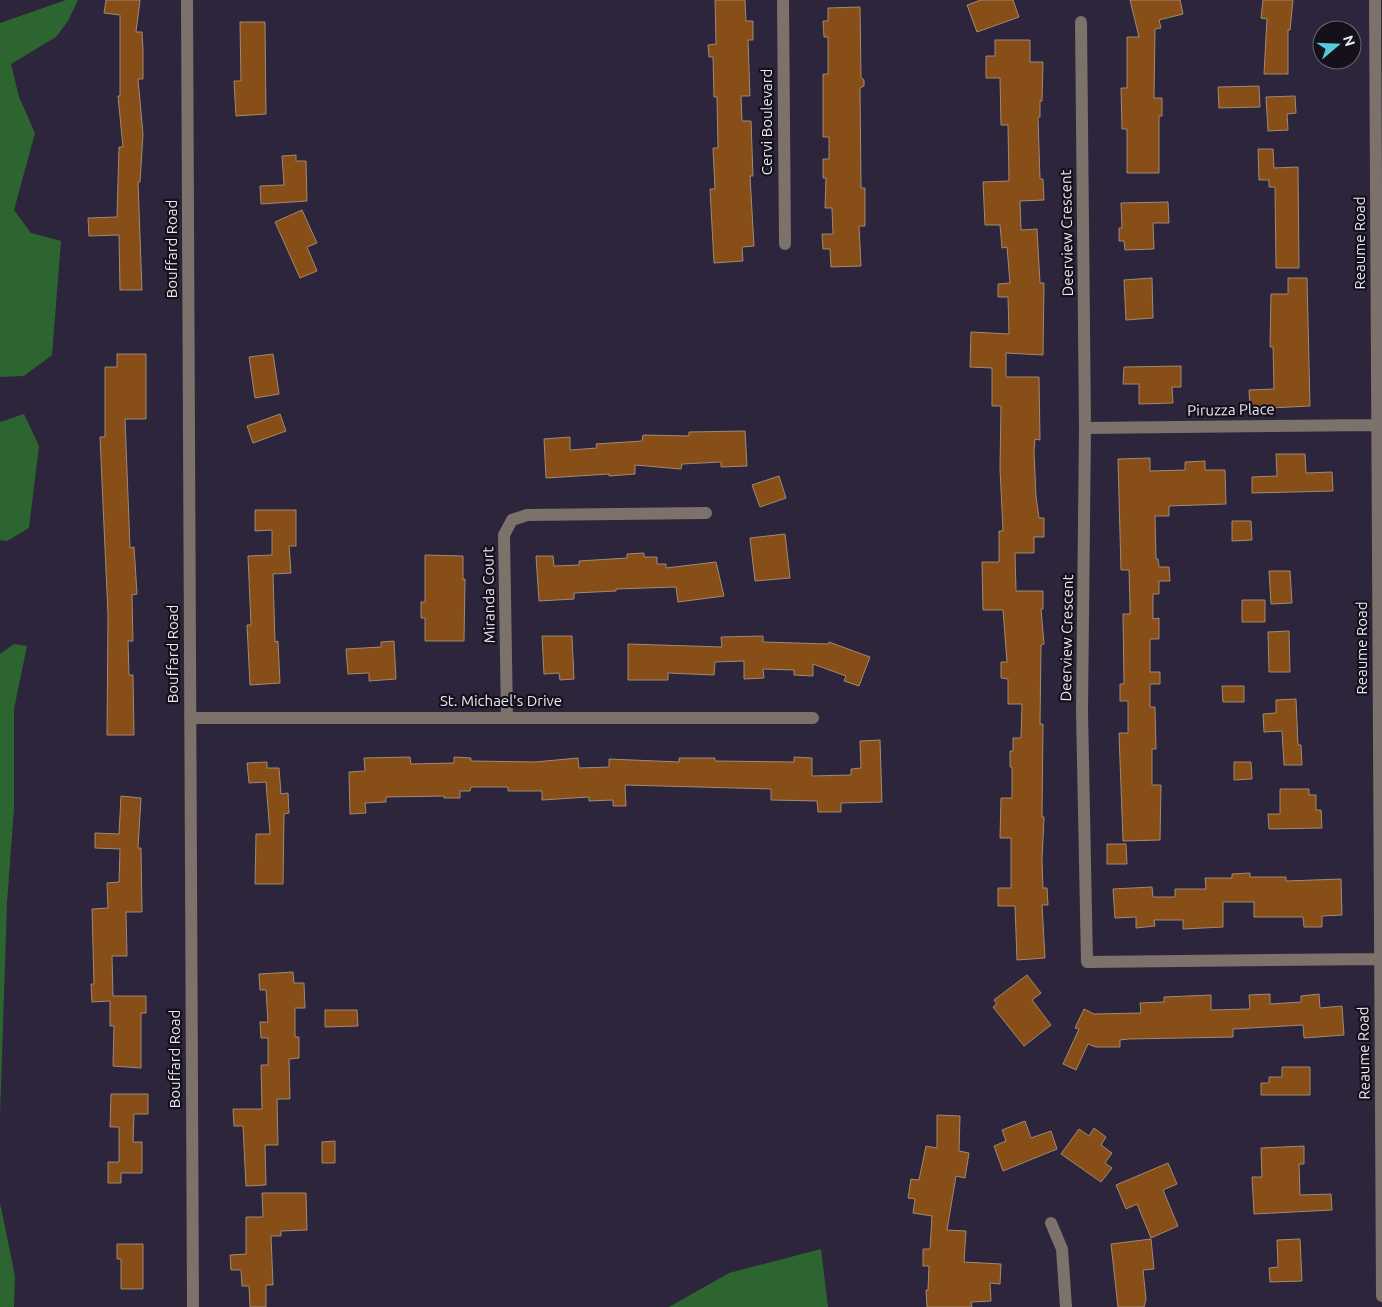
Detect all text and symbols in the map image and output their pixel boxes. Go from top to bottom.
north arrow [1312,20,1362,70]
text: N [1340,33,1359,48]
street label: Cervi Boulevard [758,69,775,175]
street label: Deerview Crescent [1057,169,1076,297]
street label: Reaume Road [1351,196,1368,290]
street label: Bouffard Road [163,200,180,298]
street label: Piruzza Place [1187,400,1275,419]
street label: Miranda Court [479,546,498,643]
street label: Deerview Crescent [1057,574,1076,702]
street label: Reaume Road [1353,601,1370,695]
street label: Bouffard Road [164,605,181,703]
street label: St. Michael's Drive [440,692,562,709]
street label: Reaume Road [1354,1006,1373,1100]
street label: Bouffard Road [166,1010,183,1108]

